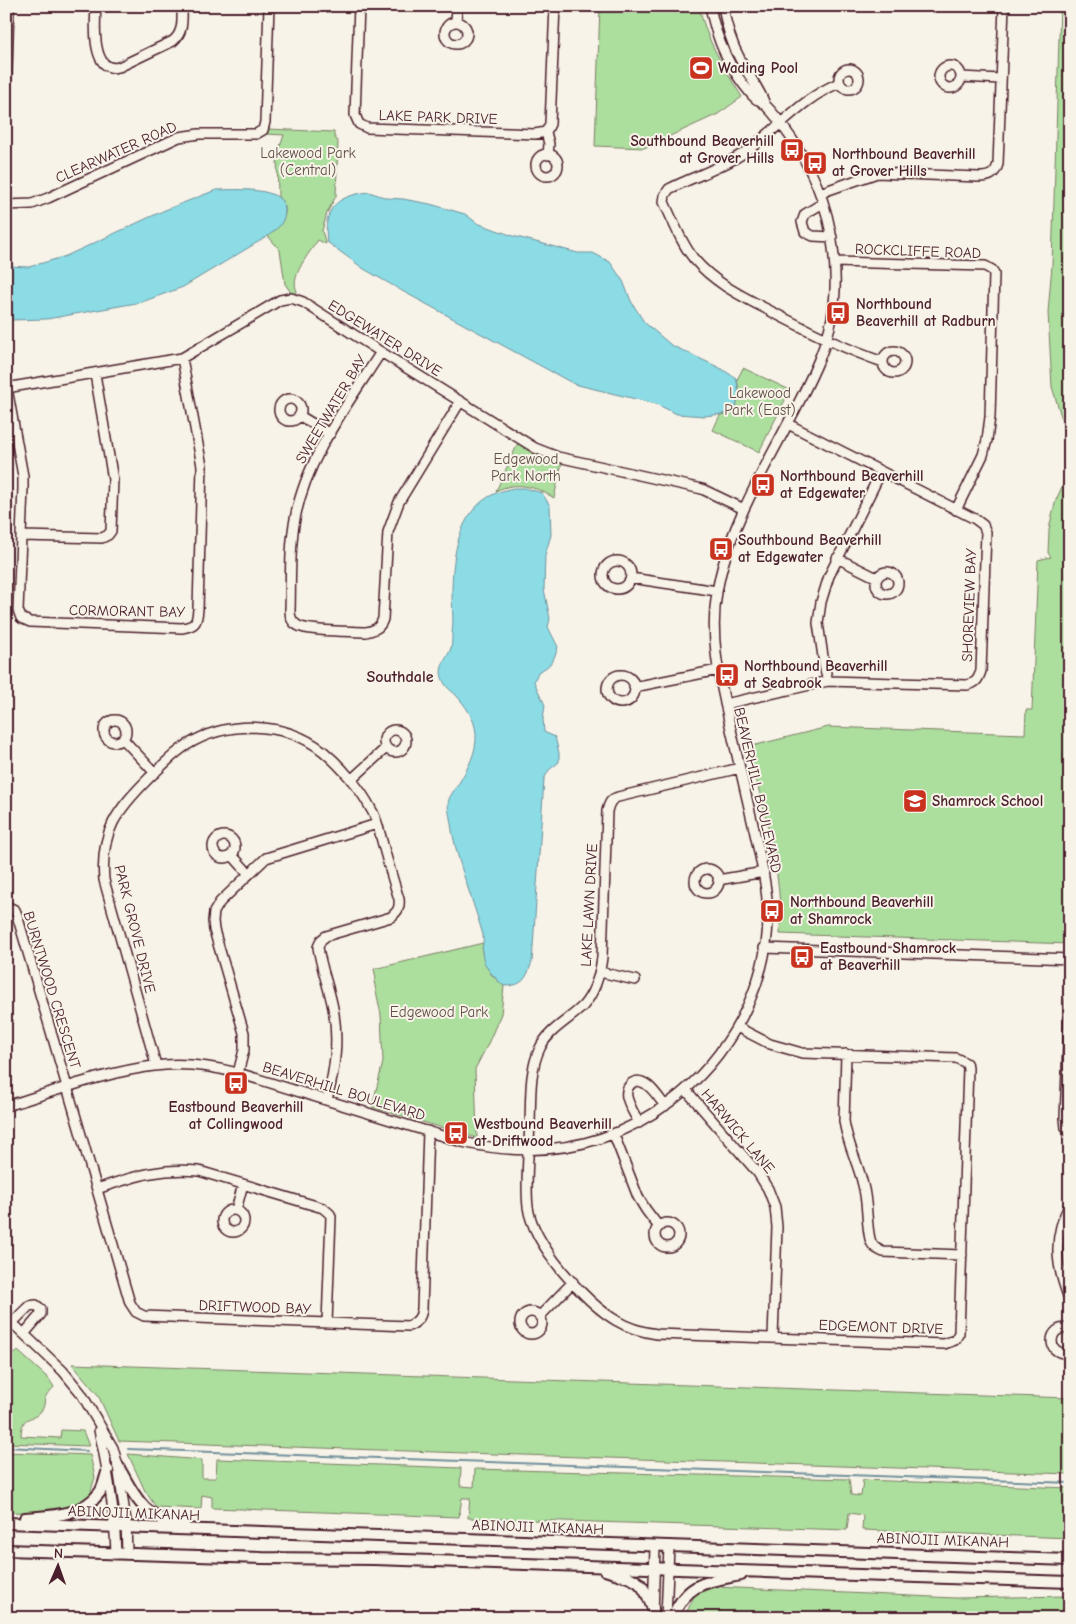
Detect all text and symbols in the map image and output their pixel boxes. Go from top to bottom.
sports icon: Wading Pool [688,55,714,81]
place label: Wading Pool [718,59,798,77]
street label: LAKE PARK DRIVE [378,106,498,128]
street label: CLEARWATER ROAD [53,117,179,187]
place label: Southbound Beaverhill at Grover Hills [630,132,774,167]
bus stop icon: Southbound Beaverhill at Grover Hills [779,137,805,163]
park label: Lakewood Park (Central) [260,144,357,179]
place label: Northbound Beaverhill at Grover Hills [832,145,975,180]
bus stop icon: Northbound Beaverhill at Grover Hills [802,150,828,176]
street label: ROCKCLIFFE ROAD [855,240,981,262]
place label: Northbound Beaverhill at Radburn [856,295,996,330]
street label: EDGEWATER DRIVE [325,296,445,380]
bus stop icon: Northbound Beaverhill at Radburn [825,300,851,326]
street label: SWEETWATER BAY [291,351,371,467]
park label: Lakewood Park (East) [724,384,796,419]
park label: Edgewood Park North [491,450,561,485]
place label: Northbound Beaverhill at Edgewater [780,467,923,502]
bus stop icon: Northbound Beaverhill at Edgewater [750,472,776,498]
place label: Southbound Beaverhill at Edgewater [738,531,882,566]
bus stop icon: Southbound Beaverhill at Edgewater [708,536,734,562]
street label: SHOREVIEW BAY [958,548,980,662]
street label: CORMORANT BAY [69,601,185,621]
place label: Northbound Beaverhill at Seabrook [744,657,887,692]
bus stop icon: Northbound Beaverhill at Seabrook [714,662,740,688]
district label: Southdale [366,668,434,686]
street label: BEAVERHILL BOULEVARD [730,706,786,874]
school or university icon: Shamrock School [902,788,928,814]
place label: Shamrock School [932,792,1043,810]
street label: LAKE LAWN DRIVE [577,843,601,967]
street label: PARK GROVE DRIVE [110,863,160,995]
place label: Northbound Beaverhill at Shamrock [790,893,933,928]
bus stop icon: Northbound Beaverhill at Shamrock [759,898,785,924]
street label: BURNTWOOD CRESCENT [19,909,85,1071]
place label: Eastbound Shamrock at Beaverhill [820,939,957,974]
bus stop icon: Eastbound Shamrock at Beaverhill [789,944,815,970]
park label: Edgewood Park [390,1003,489,1021]
street label: BEAVERHILL BOULEVARD [260,1058,428,1124]
bus stop icon: Eastbound Beaverhill at Collingwood [223,1070,249,1096]
street label: HARWICK LANE [697,1085,779,1177]
place label: Eastbound Beaverhill at Collingwood [169,1098,303,1133]
place label: Westbound Beaverhill at Driftwood [474,1115,612,1150]
bus stop icon: Westbound Beaverhill at Driftwood [443,1120,469,1146]
street label: DRIFTWOOD BAY [198,1296,312,1318]
street label: EDGEMONT DRIVE [818,1316,944,1338]
street label: ABINOJII MIKANAH [68,1502,200,1524]
street label: ABINOJII MIKANAH [472,1516,604,1538]
street label: ABINOJII MIKANAH [877,1529,1009,1551]
north arrow [32,1542,82,1592]
text: N [54,1545,63,1562]

